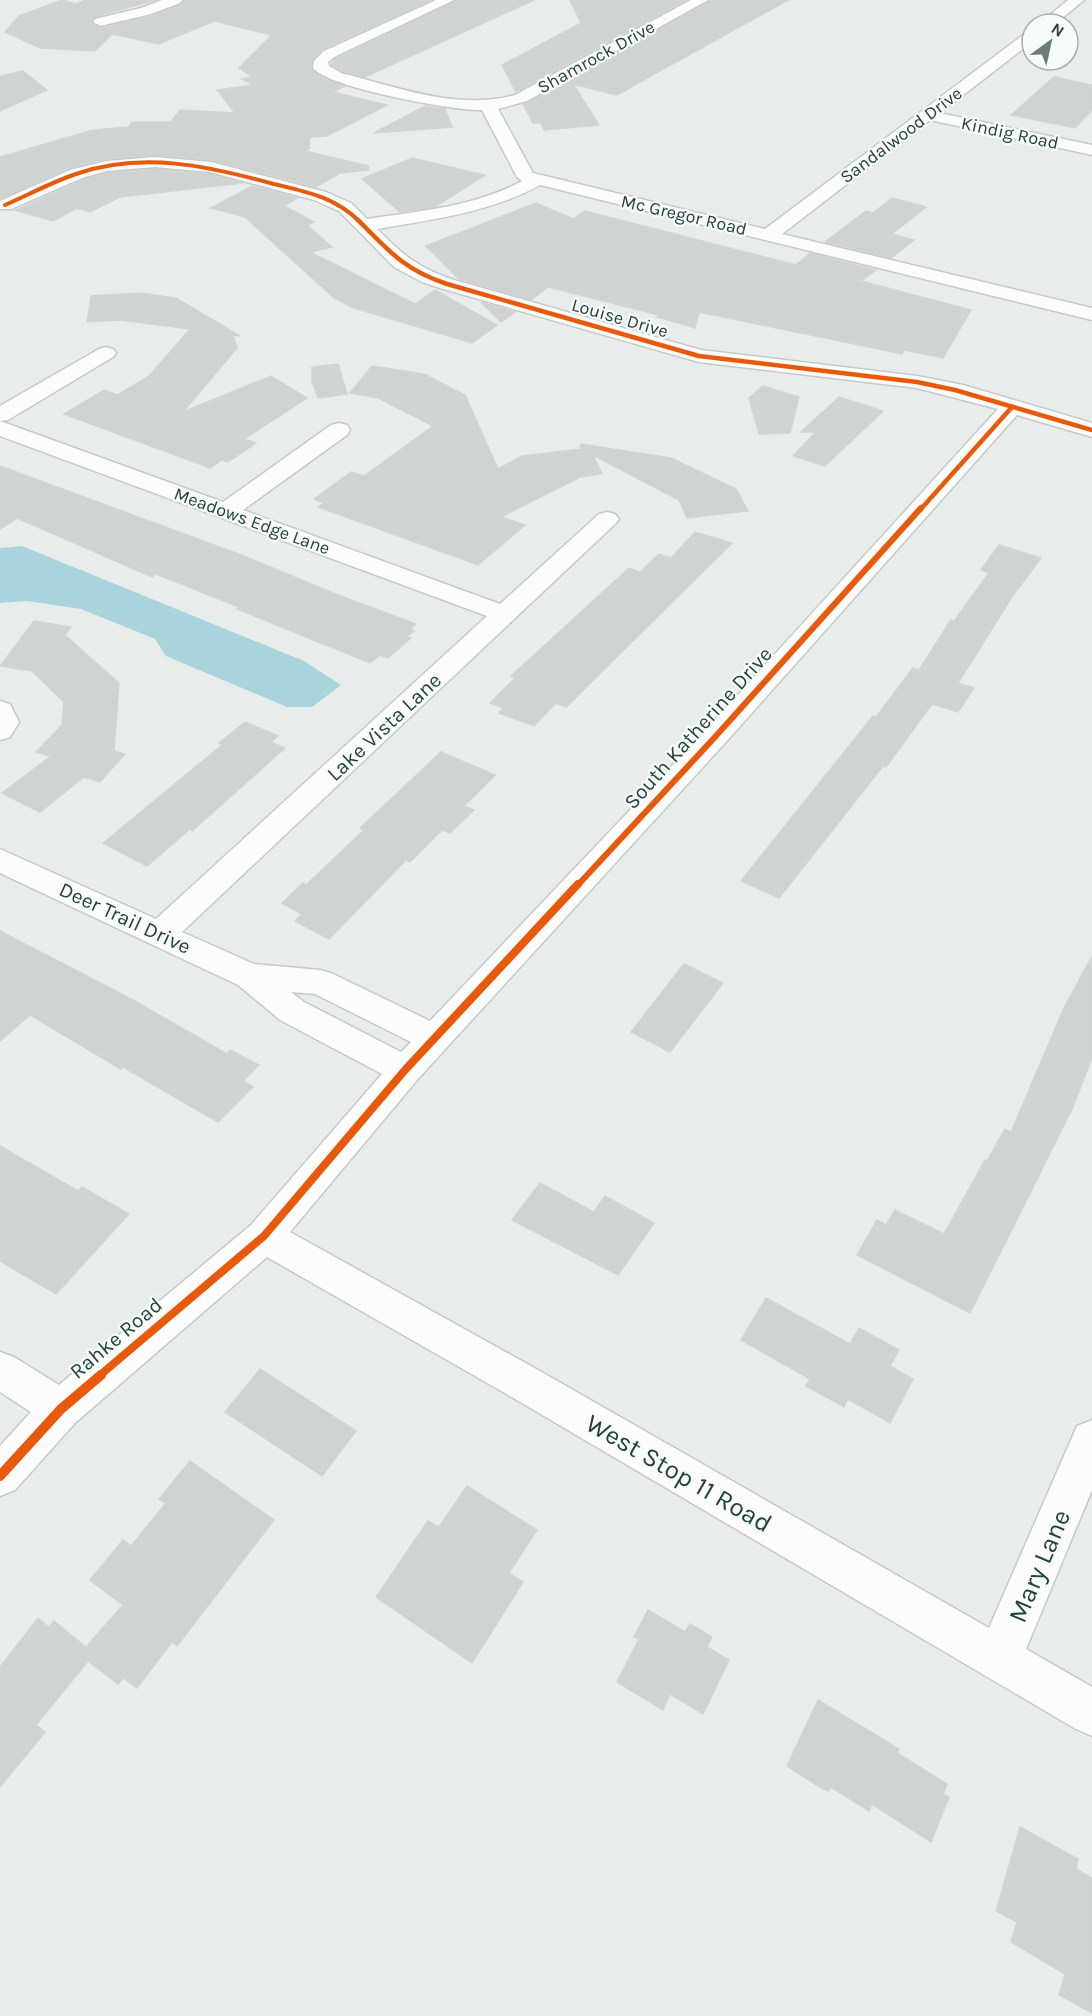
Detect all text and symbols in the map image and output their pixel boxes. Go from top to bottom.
north arrow [1020,12,1080,72]
street label: Shamrock Drive [534,16,658,98]
text: N [1048,19,1068,41]
street label: Sandalwood Drive [836,82,966,188]
street label: Kindig Road [959,112,1061,154]
street label: Mc Gregor Road [619,190,749,240]
street label: Louise Drive [569,294,671,342]
street label: Meadows Edge Lane [171,483,333,559]
street label: South Katherine Drive [619,642,777,814]
street label: Lake Vista Lane [322,668,446,786]
street label: Deer Trail Drive [55,877,195,959]
street label: Rahke Road [65,1292,167,1384]
street label: West Stop 11 Road [580,1408,777,1539]
street label: Mary Lane [1002,1505,1077,1627]

